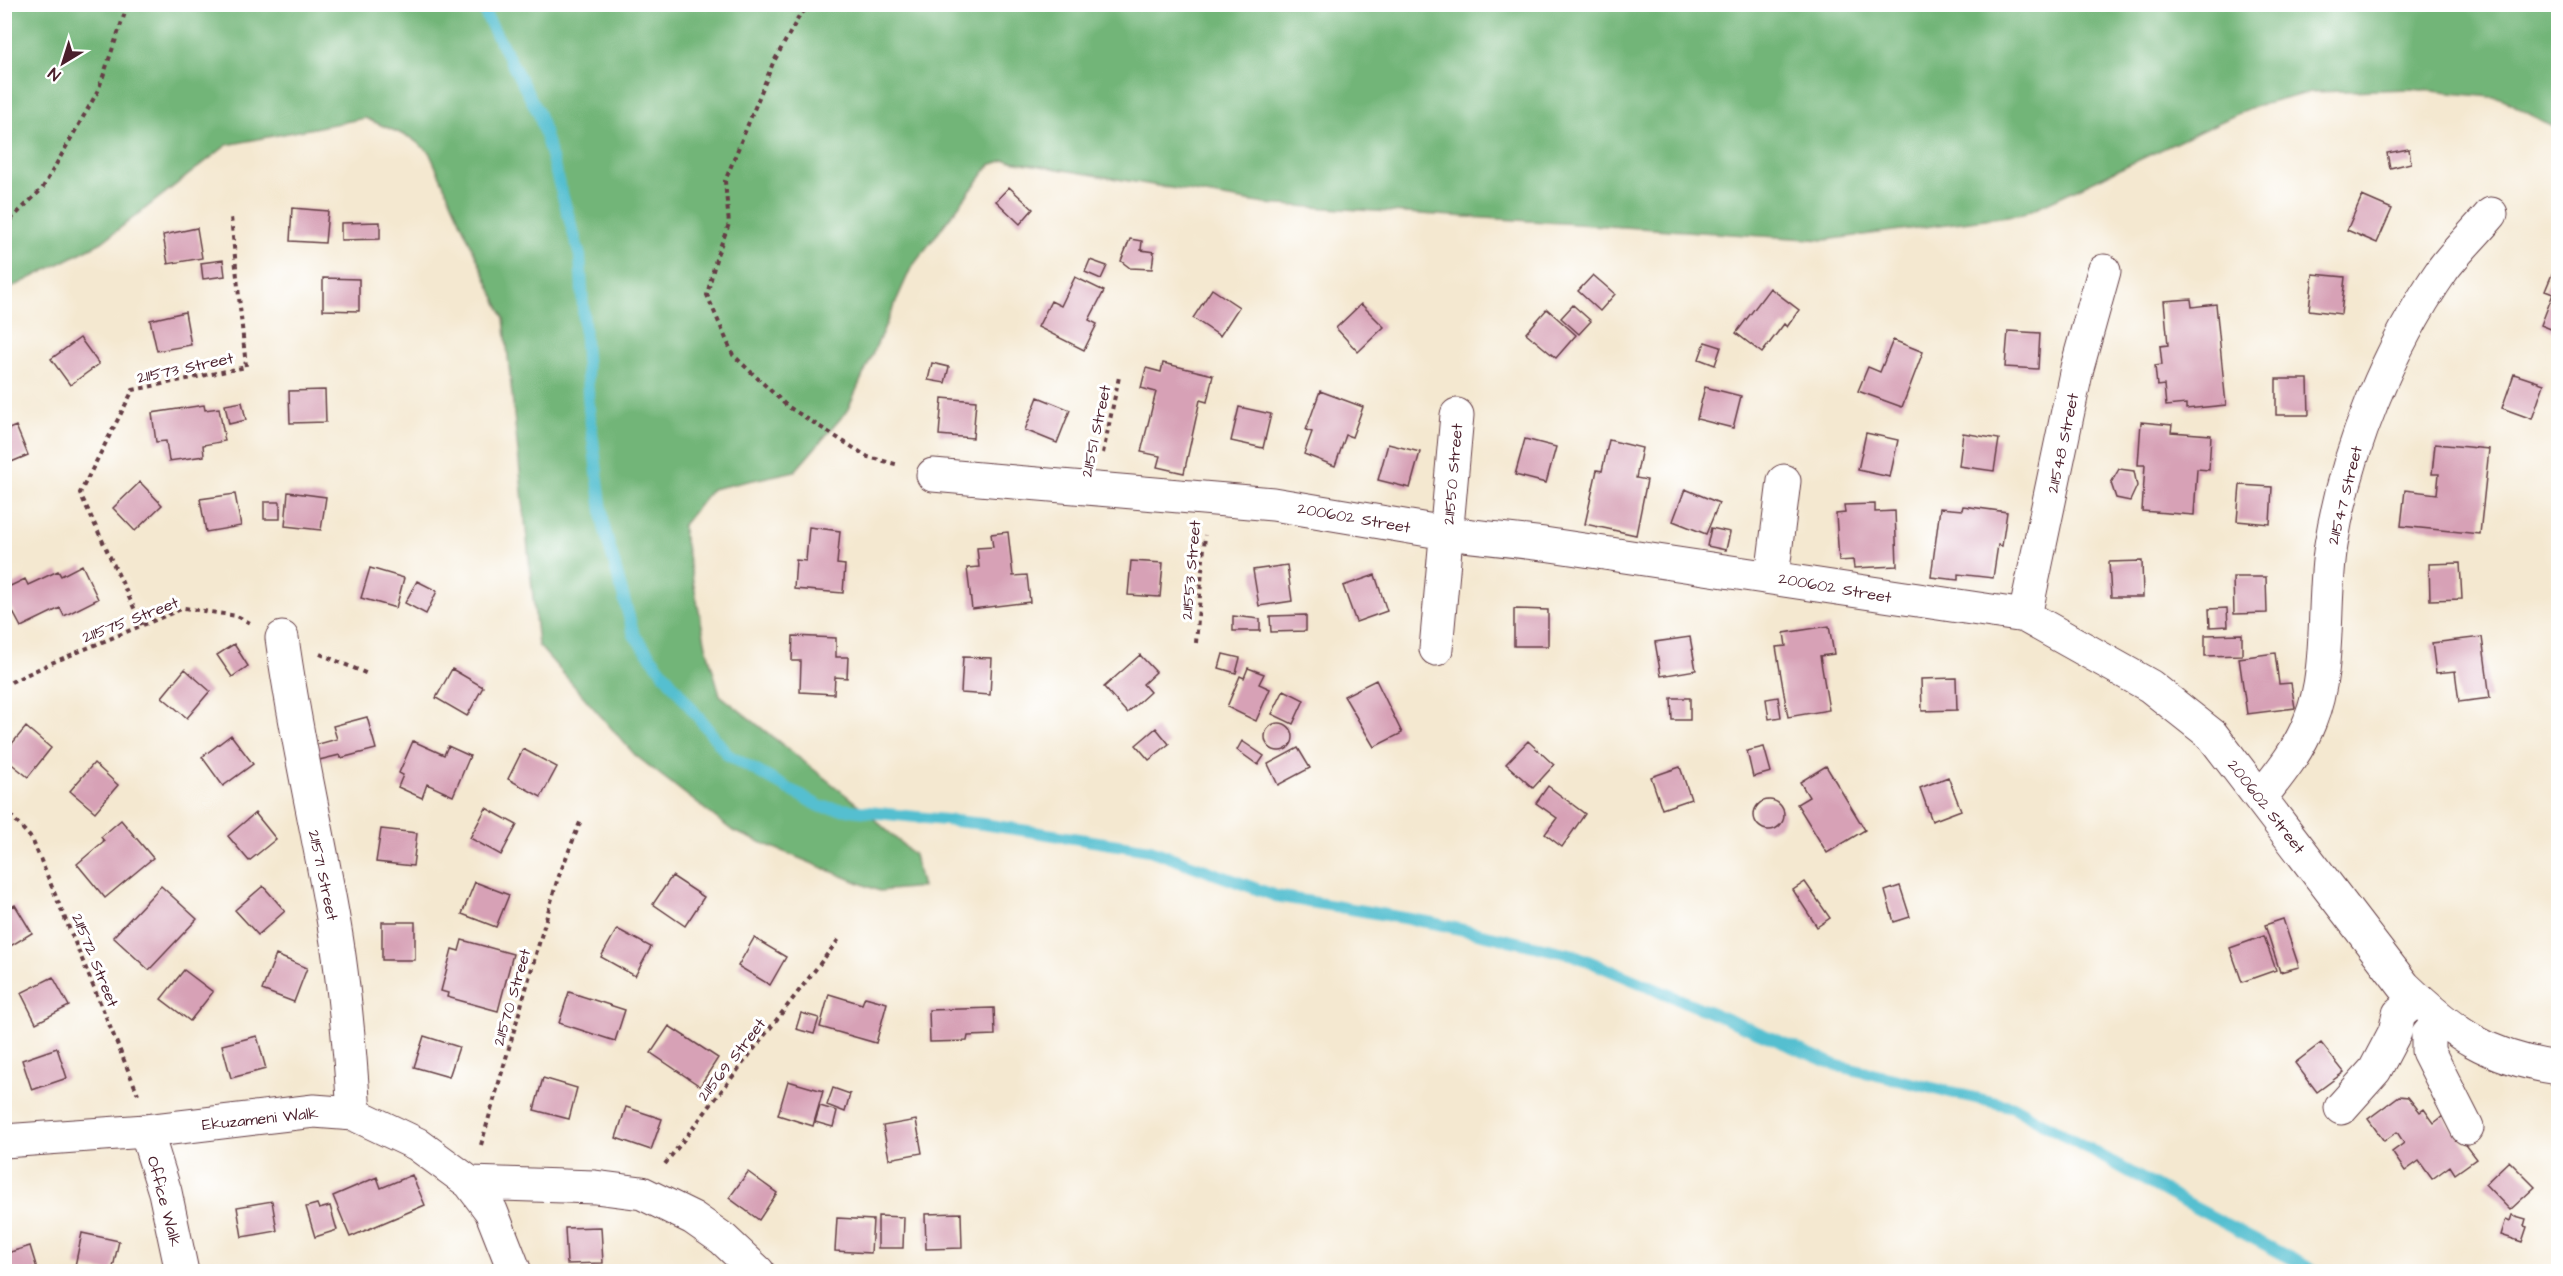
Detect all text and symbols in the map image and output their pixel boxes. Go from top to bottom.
north arrow [33,33,93,93]
text: N [44,62,65,86]
street label: 211573 Street [135,347,236,389]
street label: 211551 Street [1075,383,1117,479]
street label: 211548 Street [2042,391,2084,495]
street label: 211550 Street [1438,422,1468,526]
street label: 211547 Street [2322,443,2368,547]
street label: 200602 Street [1296,497,1413,539]
street label: 211553 Street [1176,519,1206,621]
street label: 200602 Street [1777,567,1894,609]
street label: 211575 Street [79,591,182,648]
street label: 200602 Street [2222,755,2310,859]
street label: 211571 Street [303,828,343,923]
street label: 211572 Street [66,910,124,1011]
street label: 211570 Street [488,946,537,1049]
street label: 211569 Street [692,1013,771,1106]
street label: Ekuzameni Walk [201,1102,320,1136]
street label: Office Walk [141,1154,187,1249]

